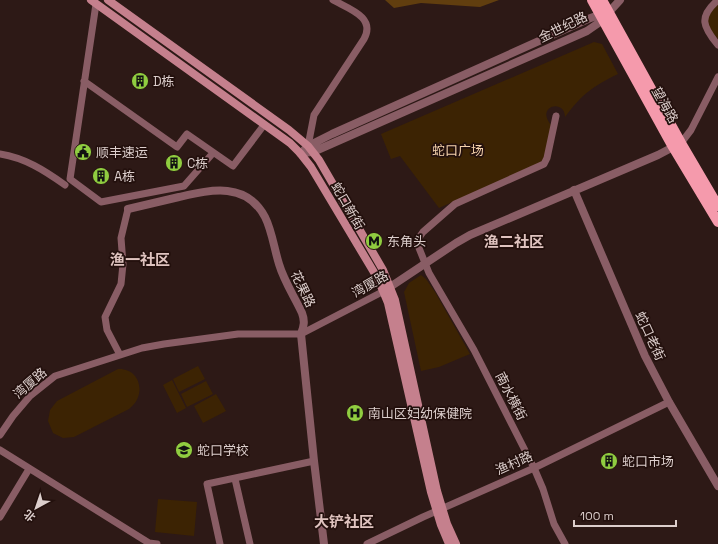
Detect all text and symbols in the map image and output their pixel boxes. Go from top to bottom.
street label: 金世纪路 [536,8,590,46]
building icon: D栋 [130,71,150,91]
place label: D栋 [153,73,175,90]
street label: 望海路 [648,84,682,126]
public building icon: 顺丰速运 [73,142,93,162]
park label: 蛇口广场 [432,142,484,159]
place label: 顺丰速运 [96,144,148,161]
building icon: C栋 [164,153,184,173]
place label: C栋 [187,155,208,172]
building icon: A栋 [91,166,111,186]
place label: A栋 [114,168,135,185]
street label: 蛇口新街 [328,179,368,233]
metro station icon: 东角头 [364,231,384,251]
district label: 渔二社区 [484,232,544,251]
place label: 东角头 [387,233,426,250]
district label: 渔一社区 [110,250,170,269]
street label: 湾厦路 [349,267,391,301]
street label: 花果路 [287,268,319,310]
street label: 蛇口老街 [631,309,669,363]
street label: 湾厦路 [10,364,50,402]
street label: 南水横街 [492,369,530,423]
hospital icon: 南山区妇幼保健院 [345,403,365,423]
place label: 南山区妇幼保健院 [368,405,472,422]
school or university icon: 蛇口学校 [174,440,194,460]
place label: 蛇口学校 [197,442,249,459]
street label: 渔村路 [493,447,535,479]
building icon: 蛇口市场 [599,451,619,471]
place label: 蛇口市场 [622,453,674,470]
north arrow [16,488,56,528]
scale bar [574,502,676,528]
text: 北 [21,507,38,525]
text: 100 m [580,508,614,524]
district label: 大铲社区 [314,512,374,531]

